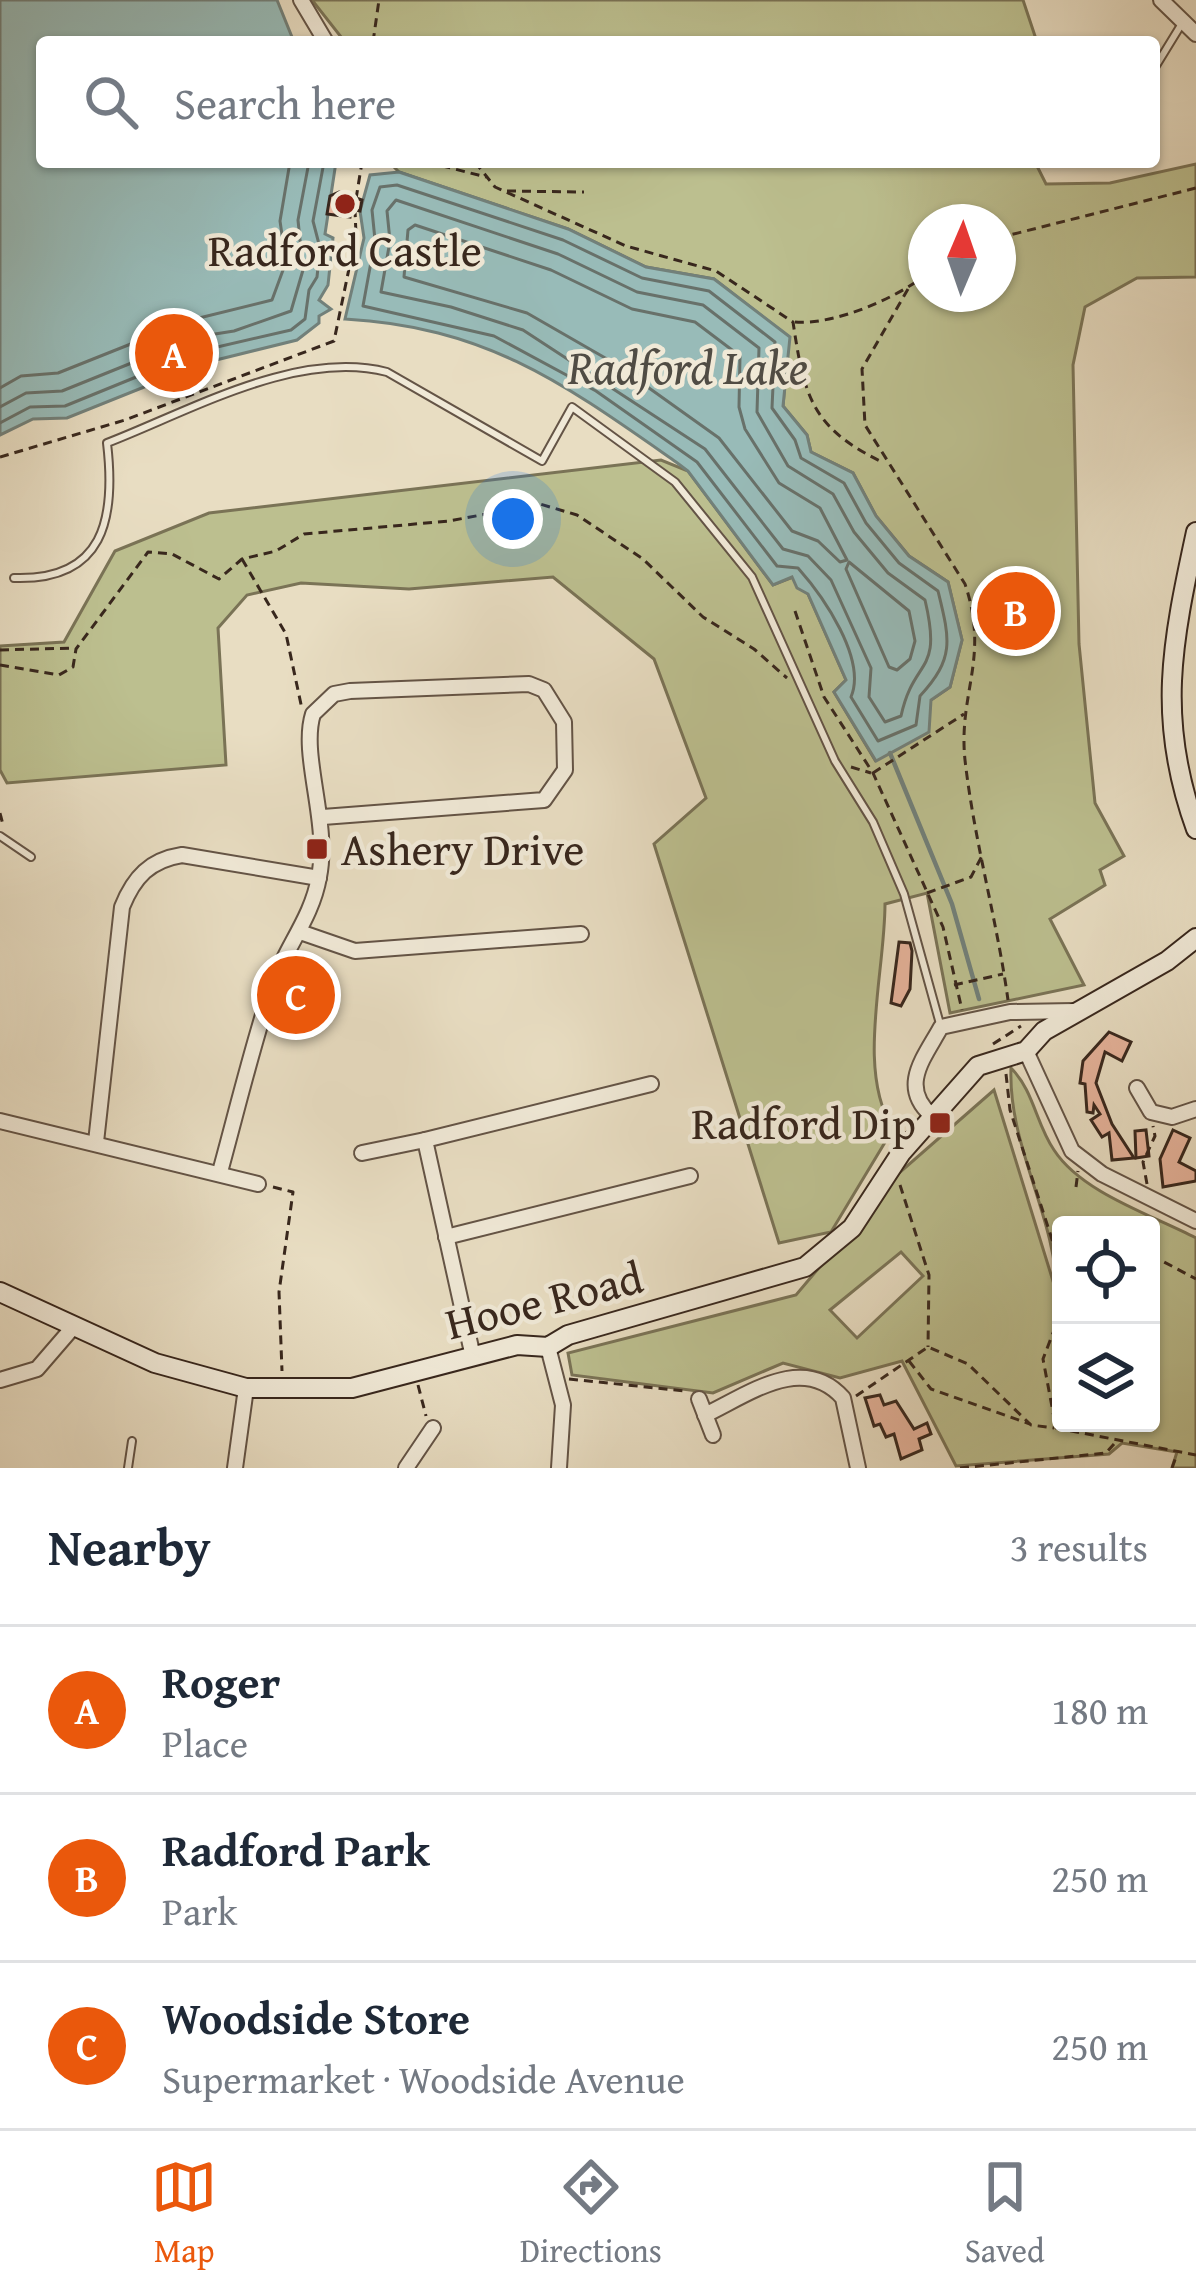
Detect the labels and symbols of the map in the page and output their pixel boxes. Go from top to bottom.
marker: Radford Castle [332,191,358,217]
north arrow [908,204,1016,312]
place label: Radford Castle [208,217,482,282]
pin: A [135,308,213,398]
water label: Radford Lake [567,331,808,402]
your location [483,489,543,549]
pin: B [977,566,1055,656]
place label: Ashery Drive [341,816,584,881]
marker: Ashery Drive [304,836,330,862]
pin: C [257,950,335,1040]
place label: Radford Dip [691,1090,916,1155]
marker: Radford Dip [927,1110,953,1136]
street label: Hooe Road [439,1244,649,1355]

